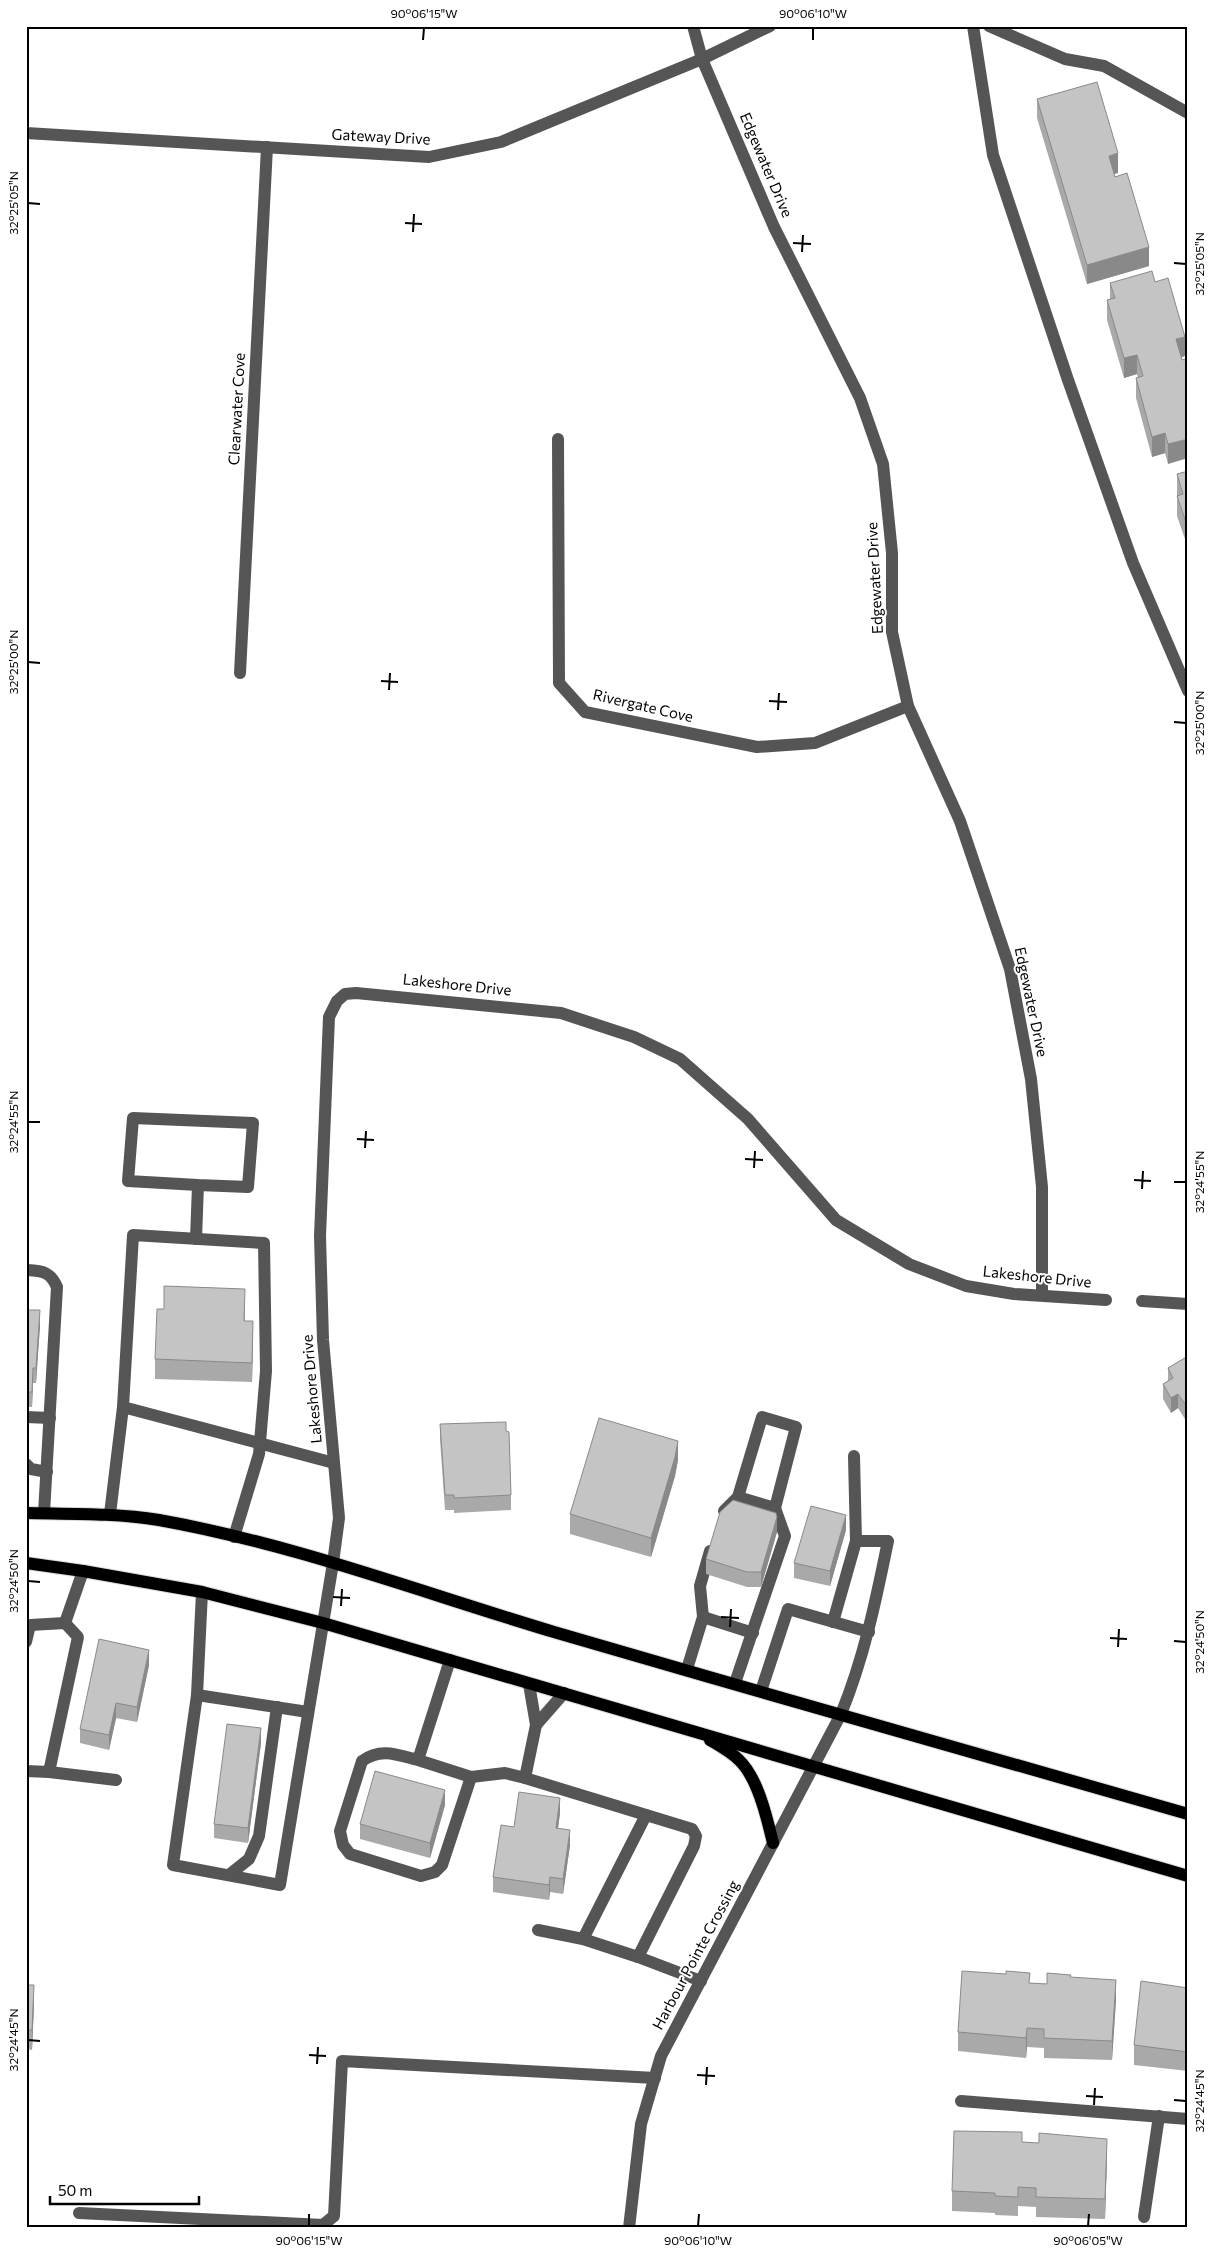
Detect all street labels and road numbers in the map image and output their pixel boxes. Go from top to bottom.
street label: Edgewater Drive [737,110,797,220]
street label: Gateway Drive [331,124,431,148]
street label: Clearwater Cove [224,352,248,466]
street label: Edgewater Drive [862,522,886,634]
street label: Rivergate Cove [591,685,695,725]
street label: Edgewater Drive [1012,945,1052,1059]
street label: Lakeshore Drive [402,969,512,999]
street label: Lakeshore Drive [982,1261,1092,1291]
street label: Lakeshore Drive [297,1334,325,1444]
street label: Harbour Pointe Crossing [648,1877,742,2032]

